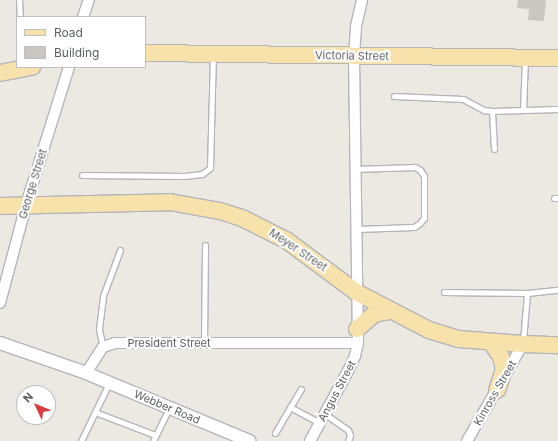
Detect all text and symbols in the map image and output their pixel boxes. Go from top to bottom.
legend [16,16,146,68]
text: Road [54,25,83,40]
text: Building [54,45,99,60]
street label: Victoria Street [315,49,389,63]
street label: George Street [16,147,50,221]
street label: Meyer Street [267,226,329,274]
street label: President Street [127,336,211,350]
street label: Angus Street [315,358,359,424]
street label: Kinross Street [471,358,519,428]
north arrow [16,385,56,425]
street label: Webber Road [132,387,202,427]
text: N [20,389,36,405]

